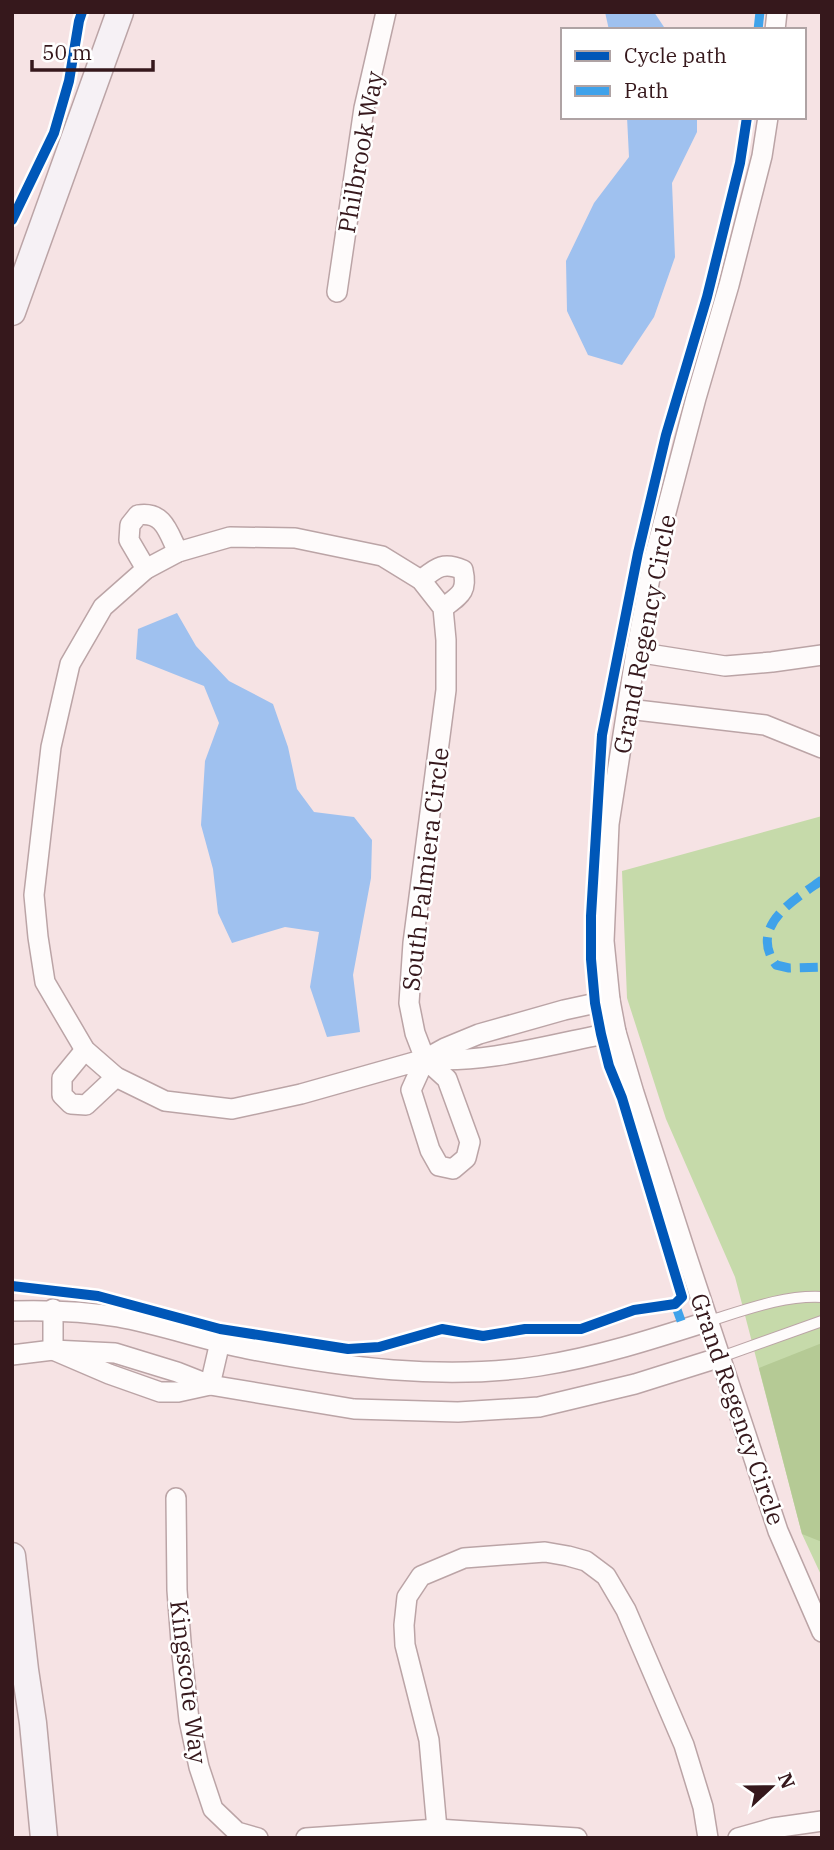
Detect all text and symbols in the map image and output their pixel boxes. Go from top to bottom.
scale bar [32,28,152,72]
legend [561,28,806,119]
text: 50 m [42,38,92,66]
text: Cycle path [624,41,727,69]
street label: Philbrook Way [330,68,390,236]
text: Path [624,76,669,104]
street label: Grand Regency Circle [605,512,683,756]
street label: South Palmiera Circle [394,745,456,993]
street label: Grand Regency Circle [683,1289,793,1529]
street label: Kingscote Way [163,1598,215,1766]
north arrow [736,1752,806,1822]
text: N [773,1769,801,1792]

